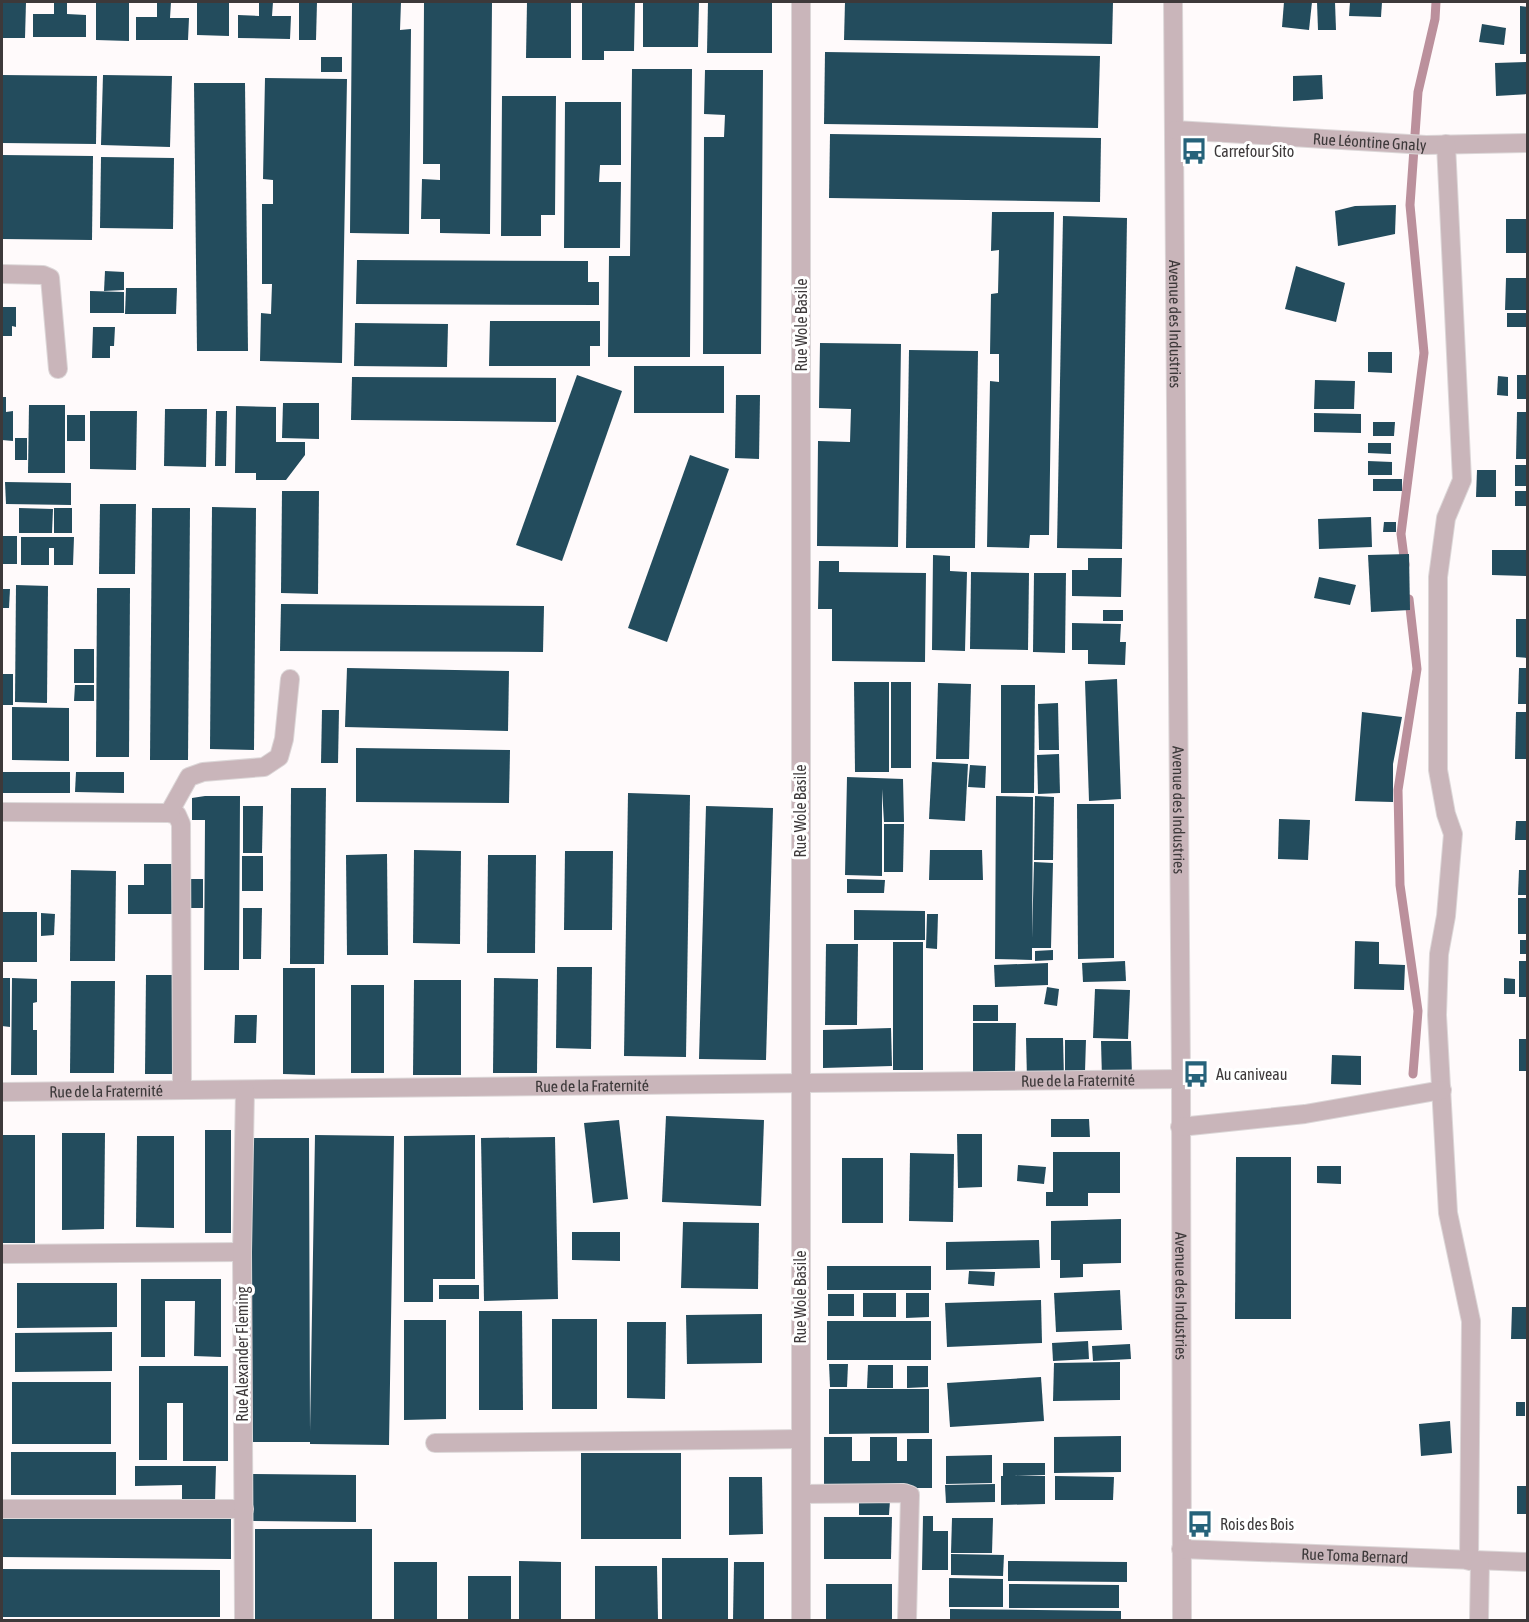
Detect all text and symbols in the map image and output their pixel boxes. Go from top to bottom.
street label: Rue Léontine Gnaly [1312,129,1427,155]
bus stop icon: Carrefour Sito [1179,136,1209,166]
place label: Carrefour Sito [1214,142,1294,160]
street label: Avenue des Industries [1166,260,1185,388]
street label: Rue Wole Basile [792,278,810,372]
street label: Avenue des Industries [1170,746,1188,874]
street label: Rue Wole Basile [791,764,809,858]
bus stop icon: Au caniveau [1181,1059,1211,1089]
place label: Au caniveau [1216,1065,1287,1083]
street label: Rue de la Fraternité [1021,1071,1135,1090]
street label: Rue de la Fraternité [535,1076,649,1095]
street label: Rue de la Fraternité [49,1081,163,1100]
street label: Avenue des Industries [1172,1232,1191,1360]
street label: Rue Wole Basile [791,1250,809,1344]
street label: Rue Alexander Fleming [233,1286,252,1422]
bus stop icon: Rois des Bois [1185,1509,1215,1539]
place label: Rois des Bois [1220,1515,1295,1533]
street label: Rue Toma Bernard [1301,1545,1409,1567]

